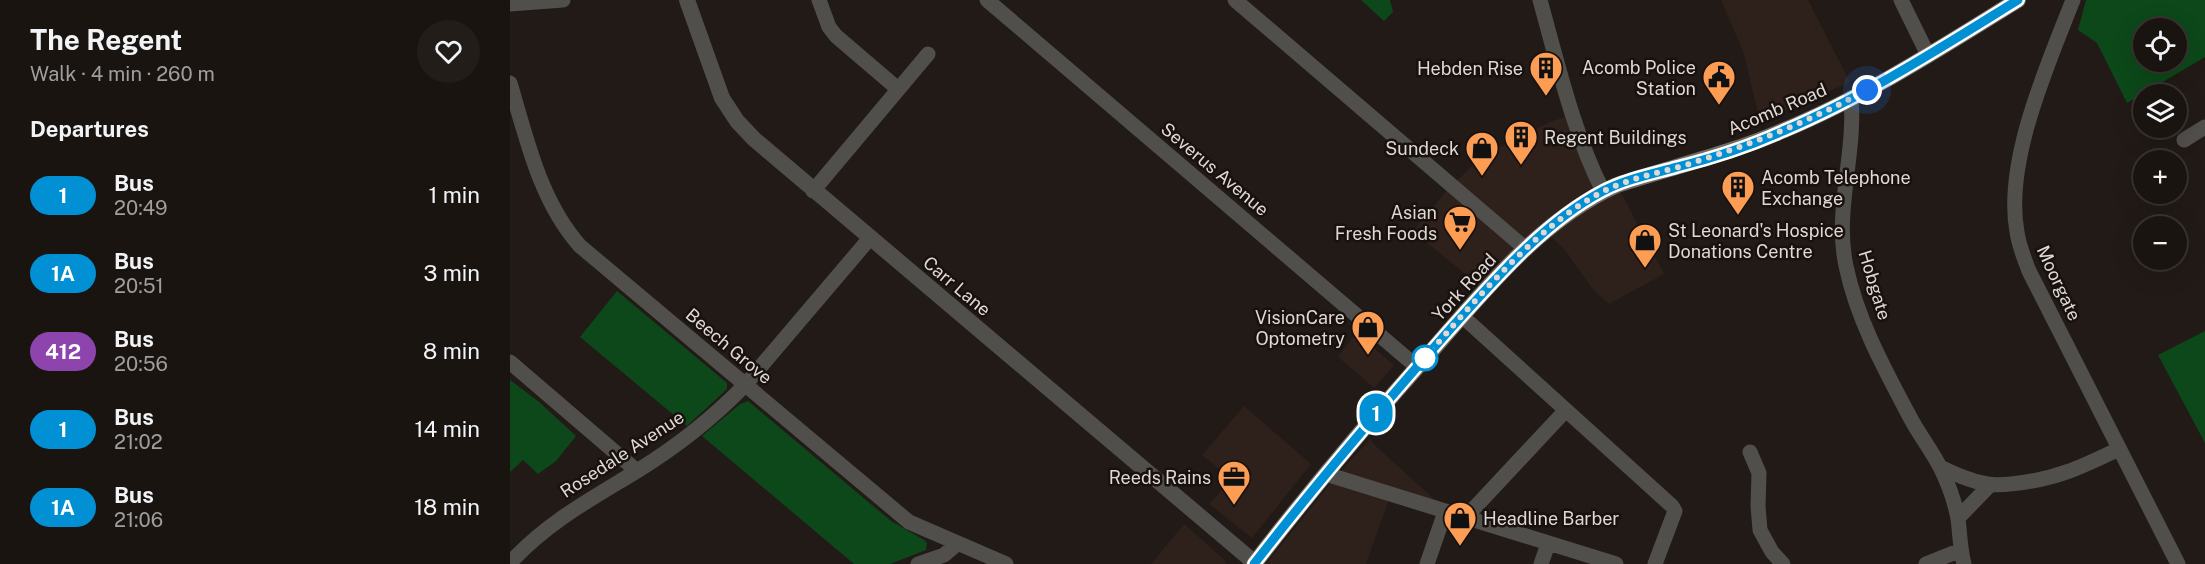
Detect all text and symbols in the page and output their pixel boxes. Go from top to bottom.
map controls [2133,18,2187,270]
button: locate [2133,18,2187,72]
button: heart [417,20,480,83]
text: The Regent [30,23,182,56]
building icon: Hebden Rise [1528,50,1564,97]
place label: Acomb Police Station [1582,57,1696,99]
place label: Hebden Rise [1417,58,1523,79]
public building icon: Acomb Police Station [1701,59,1737,106]
text: Walk · 4 min · 260 m [30,62,215,86]
your location [1852,75,1882,105]
street label: Acomb Road [1724,79,1830,139]
button: layers [2133,84,2187,138]
text: Departures [30,116,149,142]
street label: Severus Avenue [1157,118,1273,220]
building icon: Regent Buildings [1503,119,1539,166]
place label: Regent Buildings [1544,127,1687,148]
shop icon: Sundeck [1464,130,1500,177]
place label: Sundeck [1385,138,1459,159]
button: + [2133,150,2187,204]
place label: Acomb Telephone Exchange [1761,167,1911,209]
building icon: Acomb Telephone Exchange [1720,169,1756,216]
text: Bus [114,170,154,196]
text: 1 min [428,182,480,208]
text: 1 [59,183,68,208]
text: 20:49 [114,196,168,220]
place label: Asian Fresh Foods [1335,202,1437,244]
supermarket icon: Asian Fresh Foods [1442,204,1478,251]
button: − [2133,216,2187,270]
place label: St Leonard's Hospice Donations Centre [1668,220,1844,262]
shop icon: St Leonard's Hospice Donations Centre [1627,222,1663,269]
street label: Moorgate [2032,242,2086,324]
text: Bus [114,248,154,274]
street label: Hobgate [1854,248,1896,322]
street label: York Road [1428,249,1500,325]
street label: Carr Lane [919,252,995,320]
text: 3 min [423,260,480,286]
text: 1A [51,261,75,286]
text: 20:51 [114,274,164,298]
street label: Beech Grove [682,304,776,388]
place label: VisionCare Optometry [1255,307,1345,349]
shop icon: VisionCare Optometry [1350,309,1386,356]
text: Bus [114,326,154,352]
text: 8 min [423,338,480,364]
text: 412 [45,339,81,364]
unlabelled marker [1412,345,1438,371]
text: 20:56 [114,352,168,376]
line badge: 1 [1356,394,1396,432]
text: 1 [1372,401,1381,426]
text: Bus [114,404,154,430]
street label: Rosedale Avenue [556,406,688,502]
text: 14 min [415,416,480,442]
text: 1 [59,417,68,442]
text: 21:02 [114,430,163,454]
office icon: Reeds Rains [1216,459,1252,506]
place label: Reeds Rains [1109,467,1211,488]
text: Bus [114,482,154,508]
text: 18 min [414,494,480,520]
text: 1A [51,495,75,520]
shop icon: Headline Barber [1442,500,1478,547]
text: 21:06 [114,508,163,532]
place label: Headline Barber [1483,508,1619,529]

